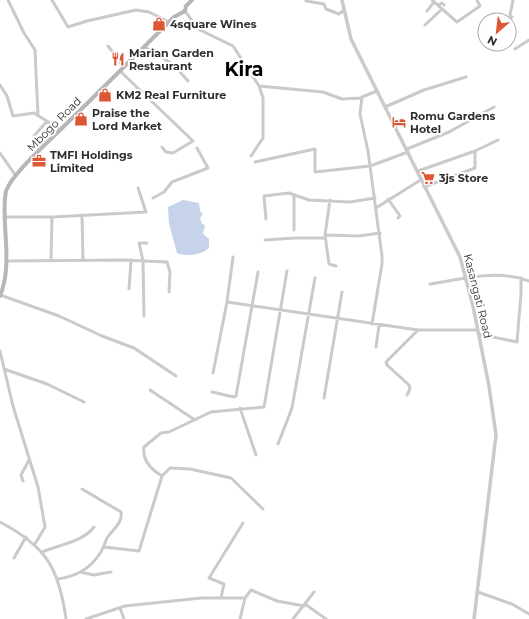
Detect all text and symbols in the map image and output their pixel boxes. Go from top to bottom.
north arrow [477,12,517,52]
shop icon: 4square Wines [151,16,167,32]
place label: 4square Wines [170,17,257,31]
text: N [485,33,500,49]
place label: Marian Garden Restaurant [129,46,214,73]
restaurant icon: Marian Garden Restaurant [110,51,126,67]
district label: Kira [225,58,263,81]
shop icon: KM2 Real Furniture [97,87,113,103]
place label: KM2 Real Furniture [116,88,226,102]
street label: Mbogo Road [24,94,84,154]
place label: Praise the Lord Market [92,106,162,133]
place label: Romu Gardens Hotel [410,109,496,136]
shop icon: Praise the Lord Market [73,111,89,127]
hotel icon: Romu Gardens Hotel [391,114,407,130]
place label: TMFI Holdings Limited [50,148,133,175]
office icon: TMFI Holdings Limited [31,153,47,169]
supermarket icon: 3js Store [420,170,436,186]
place label: 3js Store [438,171,488,185]
street label: Kasangati Road [461,252,495,340]

